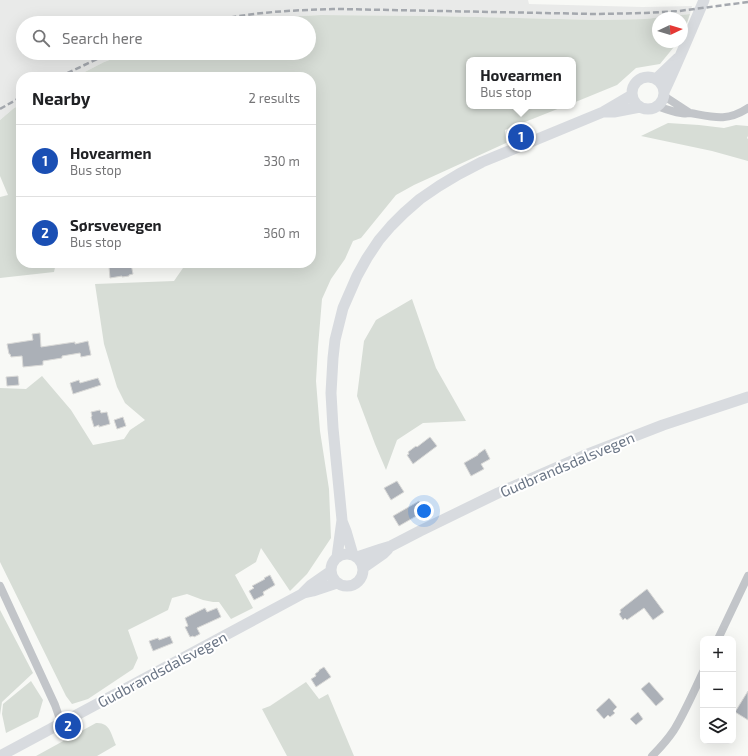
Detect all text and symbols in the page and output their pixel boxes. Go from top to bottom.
north arrow [652,12,688,48]
search box [16,16,316,60]
icon: search [30,27,52,49]
text: Search here [62,29,143,47]
popup [466,57,576,109]
text: Hovearmen [480,66,562,84]
text: Bus stop [480,84,532,100]
text: Nearby [32,88,90,108]
text: 2 results [248,90,300,106]
pin: 1 [508,122,534,152]
text: Hovearmen [70,144,152,162]
text: 1 [42,153,48,169]
text: 330 m [263,153,300,169]
text: Bus stop [70,162,121,178]
text: Sørsvevegen [70,216,162,234]
text: 2 [41,225,49,241]
text: 360 m [263,225,300,241]
text: Bus stop [70,234,121,250]
street label: Gudbrandsdalsvegen [497,428,637,500]
your location [414,501,434,521]
street label: Gudbrandsdalsvegen [94,627,230,711]
map controls [700,636,736,744]
button: + [700,636,736,672]
button: − [700,672,736,708]
button: layers [700,708,736,744]
pin: 2 [55,711,81,741]

